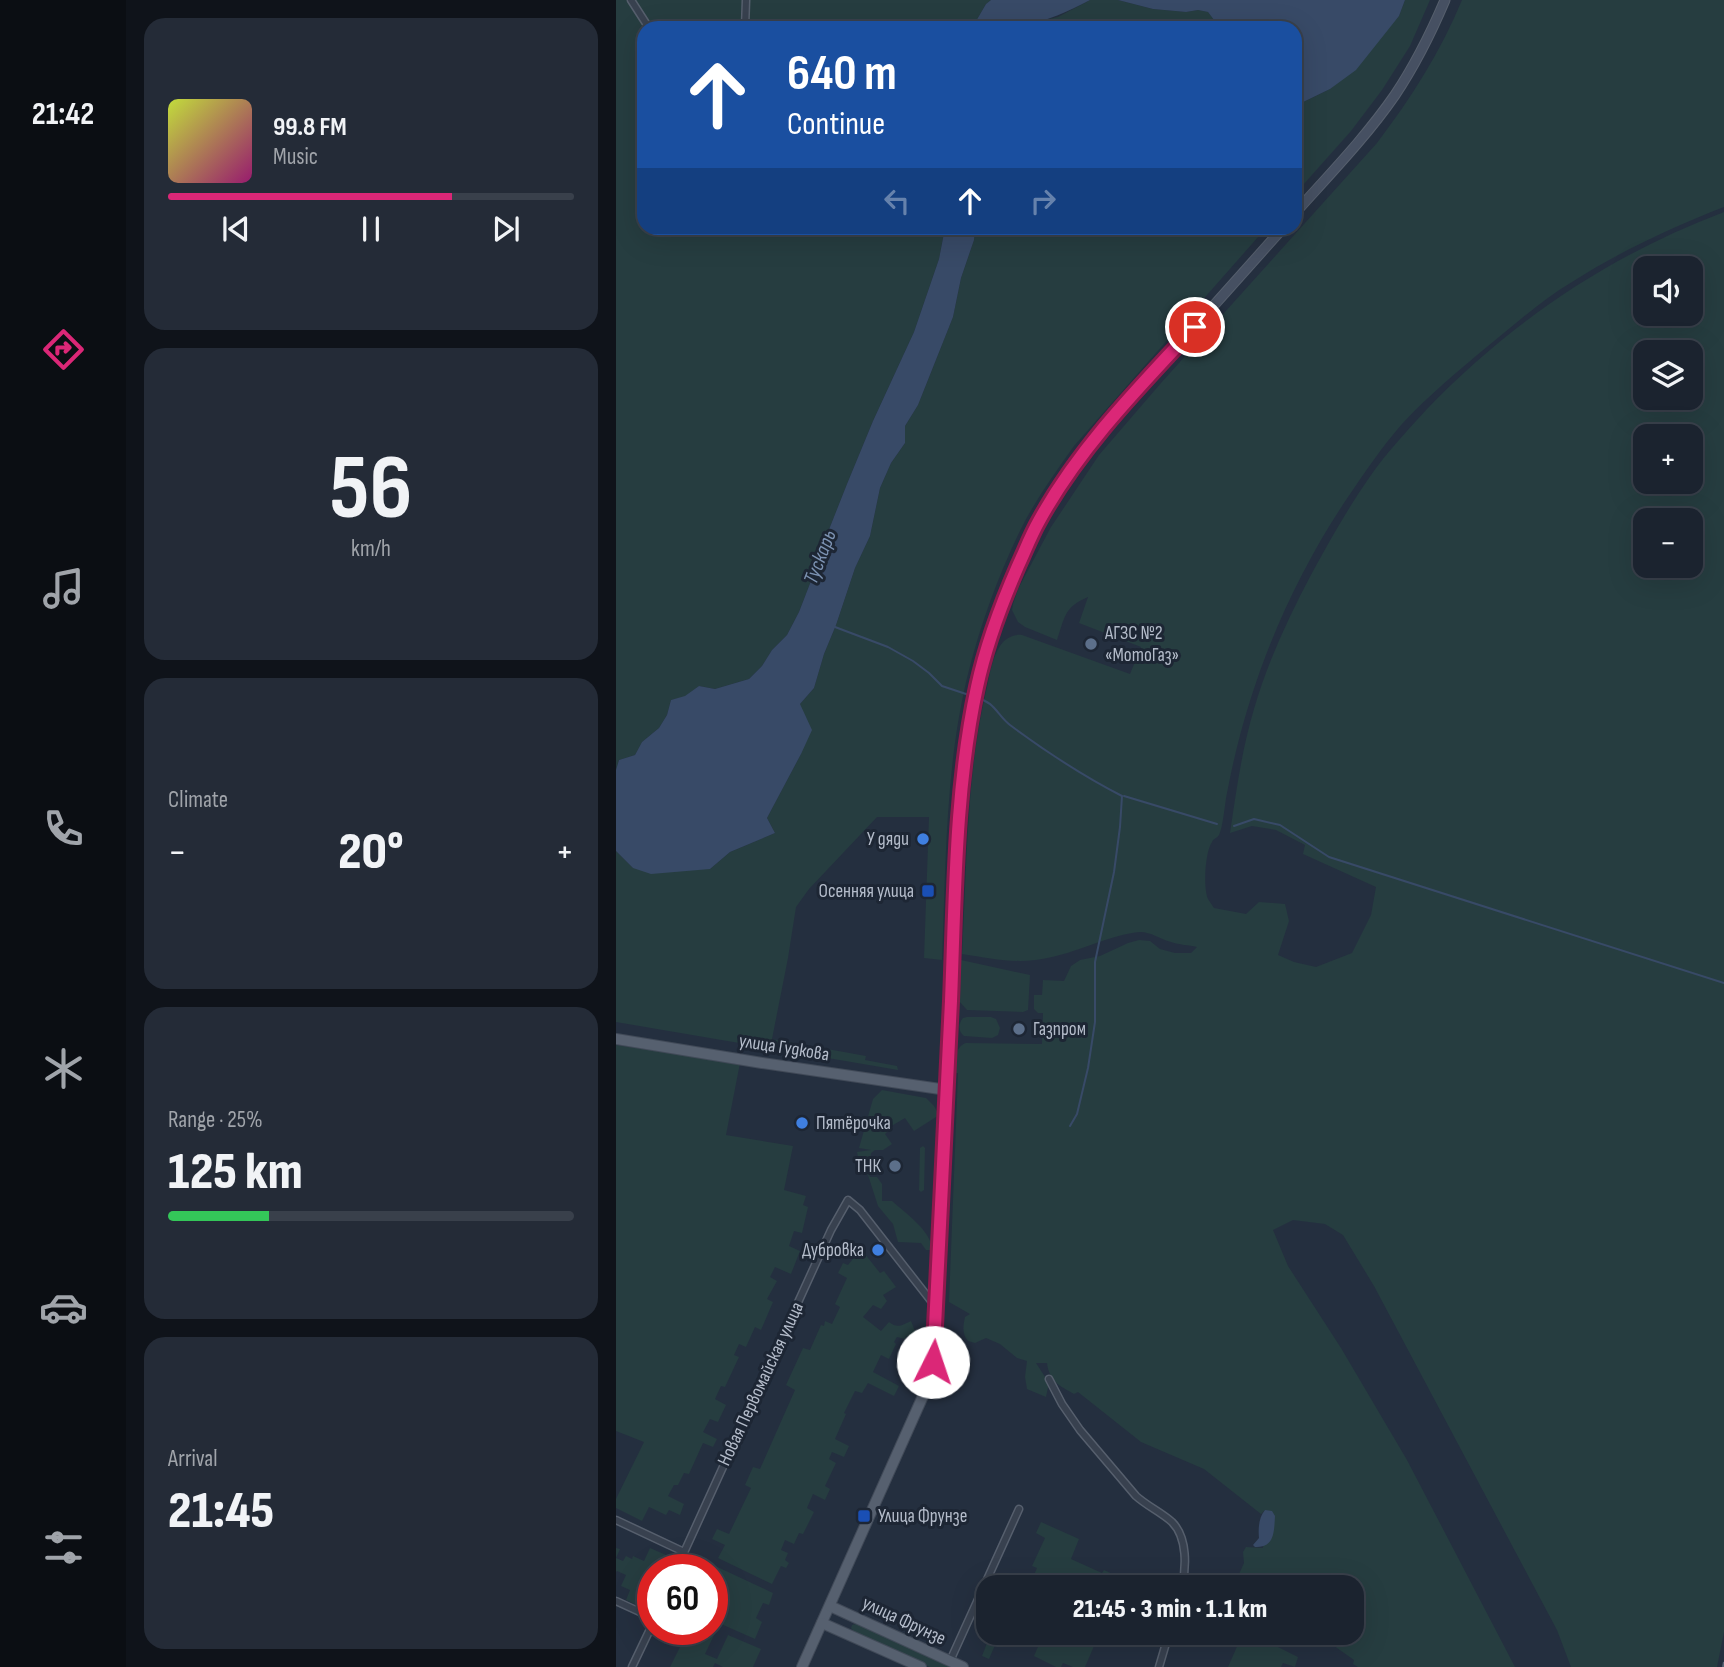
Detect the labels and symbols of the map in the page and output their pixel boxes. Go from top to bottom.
pin [1165,297,1225,357]
water label: Тускарь [798,526,842,588]
place label: АГЗС №2 «МотоГаз» [1104,622,1179,667]
marker: АГЗС №2 «МотоГаз» [1083,636,1099,652]
place label: У дяди [867,828,909,851]
marker: У дяди [915,831,931,847]
place label: Осенняя улица [819,880,914,903]
marker: Осенняя улица [920,883,936,899]
place label: Газпром [1033,1018,1086,1041]
marker: Газпром [1011,1021,1027,1037]
street label: улица Гудкова [737,1030,831,1066]
place label: Пятёрочка [816,1112,891,1135]
marker: Пятёрочка [794,1115,810,1131]
place label: ТНК [855,1155,881,1178]
marker: ТНК [887,1158,903,1174]
place label: Дубровка [802,1239,864,1262]
marker: Дубровка [870,1242,886,1258]
street label: Новая Первомайская улица [713,1298,809,1470]
position arrow [896,1325,970,1399]
place label: Улица Фрунзе [878,1505,967,1528]
marker: Улица Фрунзе [856,1508,872,1524]
speed limit sign: 60 [637,1554,728,1645]
street label: улица Фрунзе [859,1592,949,1650]

